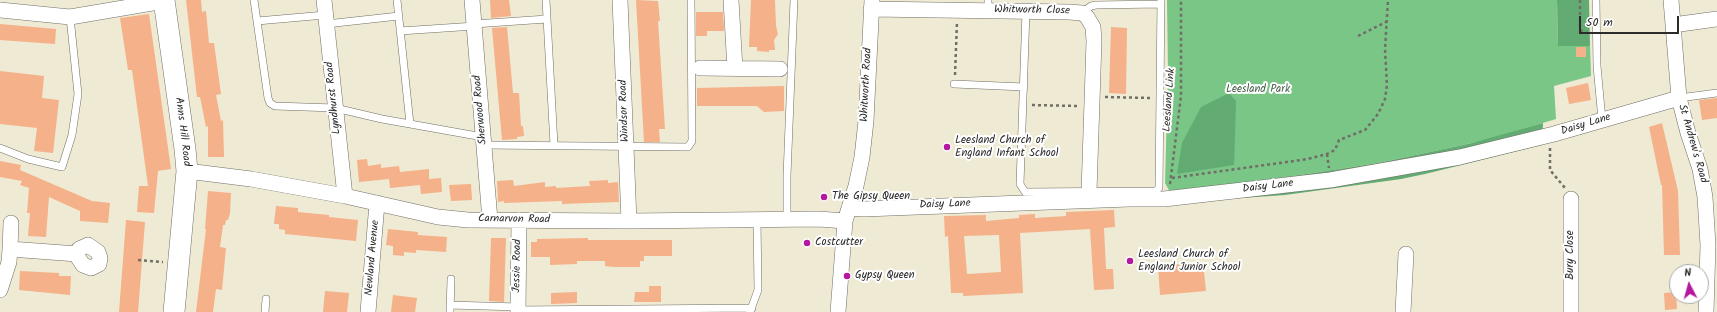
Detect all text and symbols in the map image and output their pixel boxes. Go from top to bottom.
street label: Whitworth Close [994,4,1070,18]
scale bar [1581,8,1681,34]
text: 50 m [1586,13,1613,32]
street label: Whitworth Road [858,48,876,122]
street label: Lyndhurst Road [324,61,344,135]
street label: Leesland Link [1161,68,1179,132]
street label: Sherwood Road [471,75,491,145]
street label: Windsor Road [617,80,633,142]
park label: Leesland Park [1226,83,1290,97]
street label: Anns Hill Road [171,97,193,167]
street label: St Andrew's Road [1674,103,1710,185]
street label: Daisy Lane [1560,111,1612,139]
place label: Leesland Church of England Infant School [955,134,1059,160]
marker: Leesland Church of England Infant School [942,142,952,152]
street label: Daisy Lane [1242,177,1294,197]
place label: The Gipsy Queen [832,190,910,204]
marker: The Gipsy Queen [819,192,829,202]
street label: Daisy Lane [919,198,971,212]
street label: Carnarvon Road [478,213,550,227]
street label: Newland Avenue [363,220,383,296]
street label: Bury Close [1564,230,1578,280]
place label: Costcutter [815,236,863,250]
marker: Costcutter [802,238,812,248]
street label: Jessie Road [511,239,525,293]
place label: Leesland Church of England Junior School [1138,248,1240,274]
marker: Leesland Church of England Junior School [1125,256,1135,266]
north arrow [1669,264,1709,304]
text: N [1683,264,1692,282]
place label: Gypsy Queen [855,269,914,283]
marker: Gypsy Queen [842,271,852,281]

